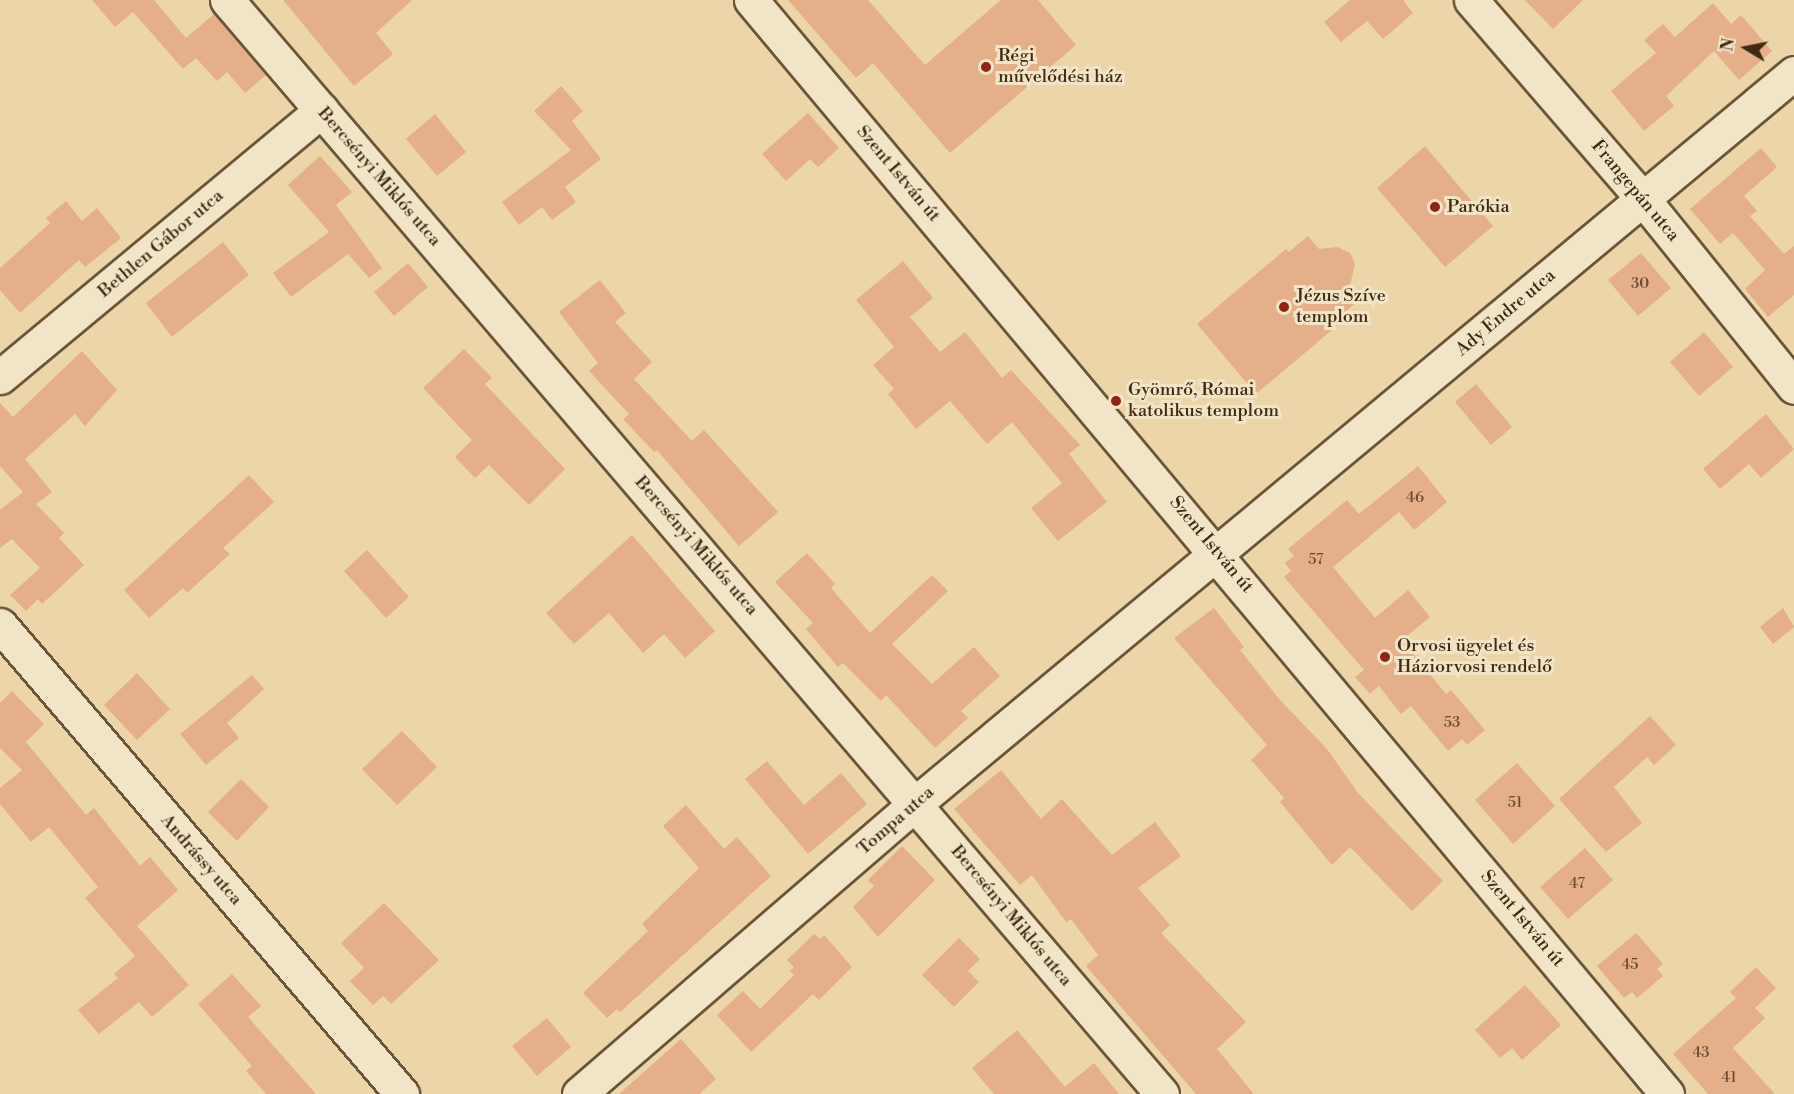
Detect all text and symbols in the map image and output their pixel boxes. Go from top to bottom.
north arrow [1716,18,1776,78]
text: N [1717,37,1739,53]
place label: Régi művelődési ház [998,46,1123,88]
marker: Régi művelődési ház [979,60,993,74]
street label: Bercsényi Miklós utca [313,103,445,251]
street label: Szent István út [851,121,945,227]
street label: Frangepán utca [1586,136,1684,246]
street label: Bethlen Gábor utca [94,185,228,303]
place label: Parókia [1447,196,1510,218]
marker: Parókia [1428,200,1442,214]
street label: Ady Endre utca [1452,265,1560,361]
house number: 30 [1631,275,1649,293]
place label: Jézus Szíve templom [1296,286,1386,328]
marker: Jézus Szíve templom [1277,300,1291,314]
place label: Gyömrő, Római katolikus templom [1128,380,1279,422]
marker: Gyömrő, Római katolikus templom [1109,394,1123,408]
street label: Bercsényi Miklós utca [630,472,762,620]
house number: 46 [1406,489,1424,507]
street label: Szent István út [1164,492,1258,598]
house number: 57 [1308,551,1324,569]
place label: Orvosi ügyelet és Háziorvosi rendelő [1397,636,1552,678]
marker: Orvosi ügyelet és Háziorvosi rendelő [1378,650,1392,664]
house number: 53 [1444,714,1460,732]
street label: Tompa utca [853,782,939,860]
house number: 51 [1508,794,1522,812]
street label: Andrássy utca [156,810,246,910]
street label: Bercsényi Miklós utca [946,841,1076,991]
street label: Szent István út [1475,866,1569,972]
house number: 47 [1569,875,1585,893]
house number: 45 [1621,956,1639,974]
house number: 43 [1692,1044,1710,1062]
house number: 41 [1721,1069,1737,1087]

